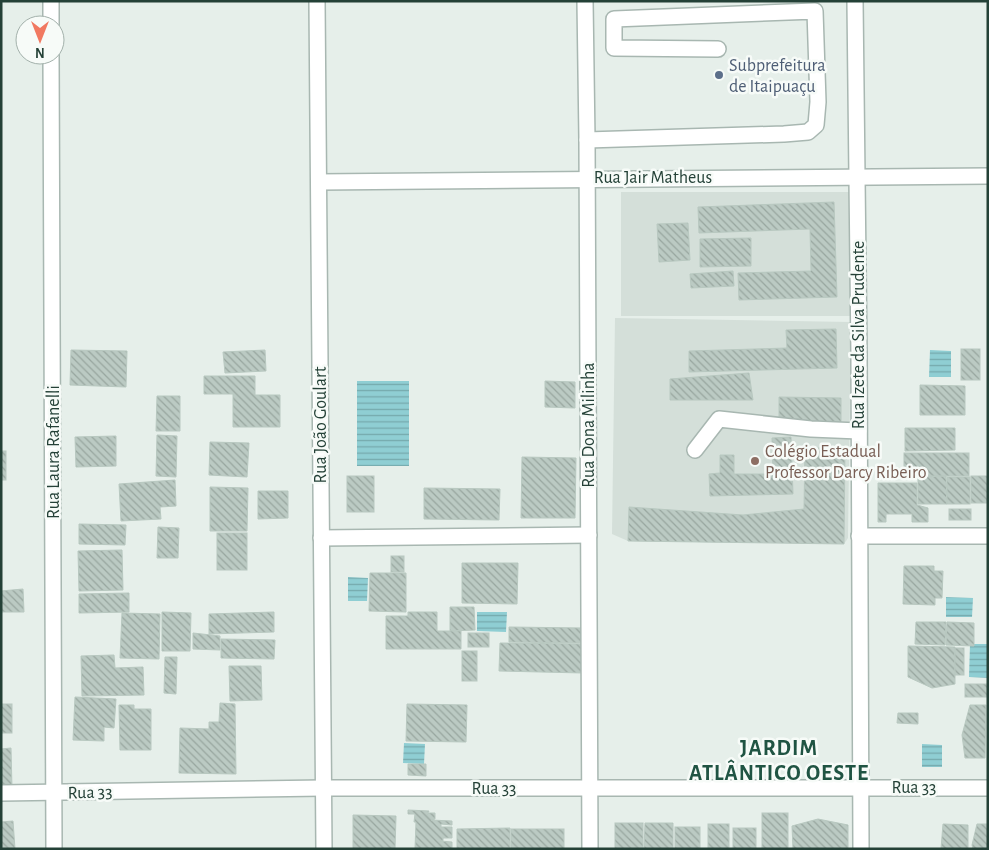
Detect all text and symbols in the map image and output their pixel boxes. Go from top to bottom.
north arrow [15,15,65,65]
text: N [35,45,45,59]
place label: Subprefeitura de Itaipuaçu [729,57,825,96]
marker: Subprefeitura de Itaipuaçu [713,69,725,81]
street label: Rua Jair Matheus [594,169,712,187]
street label: Rua Izete da Silva Prudente [850,241,868,429]
street label: Rua Dona Milinha [580,362,598,488]
street label: Rua João Goulart [312,366,330,483]
street label: Rua Laura Rafanelli [45,385,63,519]
place label: Colégio Estadual Professor Darcy Ribeiro [765,443,927,482]
marker: Colégio Estadual Professor Darcy Ribeiro [749,455,761,467]
district label: JARDIM ATLÂNTICO OESTE [689,737,869,784]
street label: Rua 33 [892,779,936,797]
street label: Rua 33 [472,780,516,798]
street label: Rua 33 [67,784,113,802]

